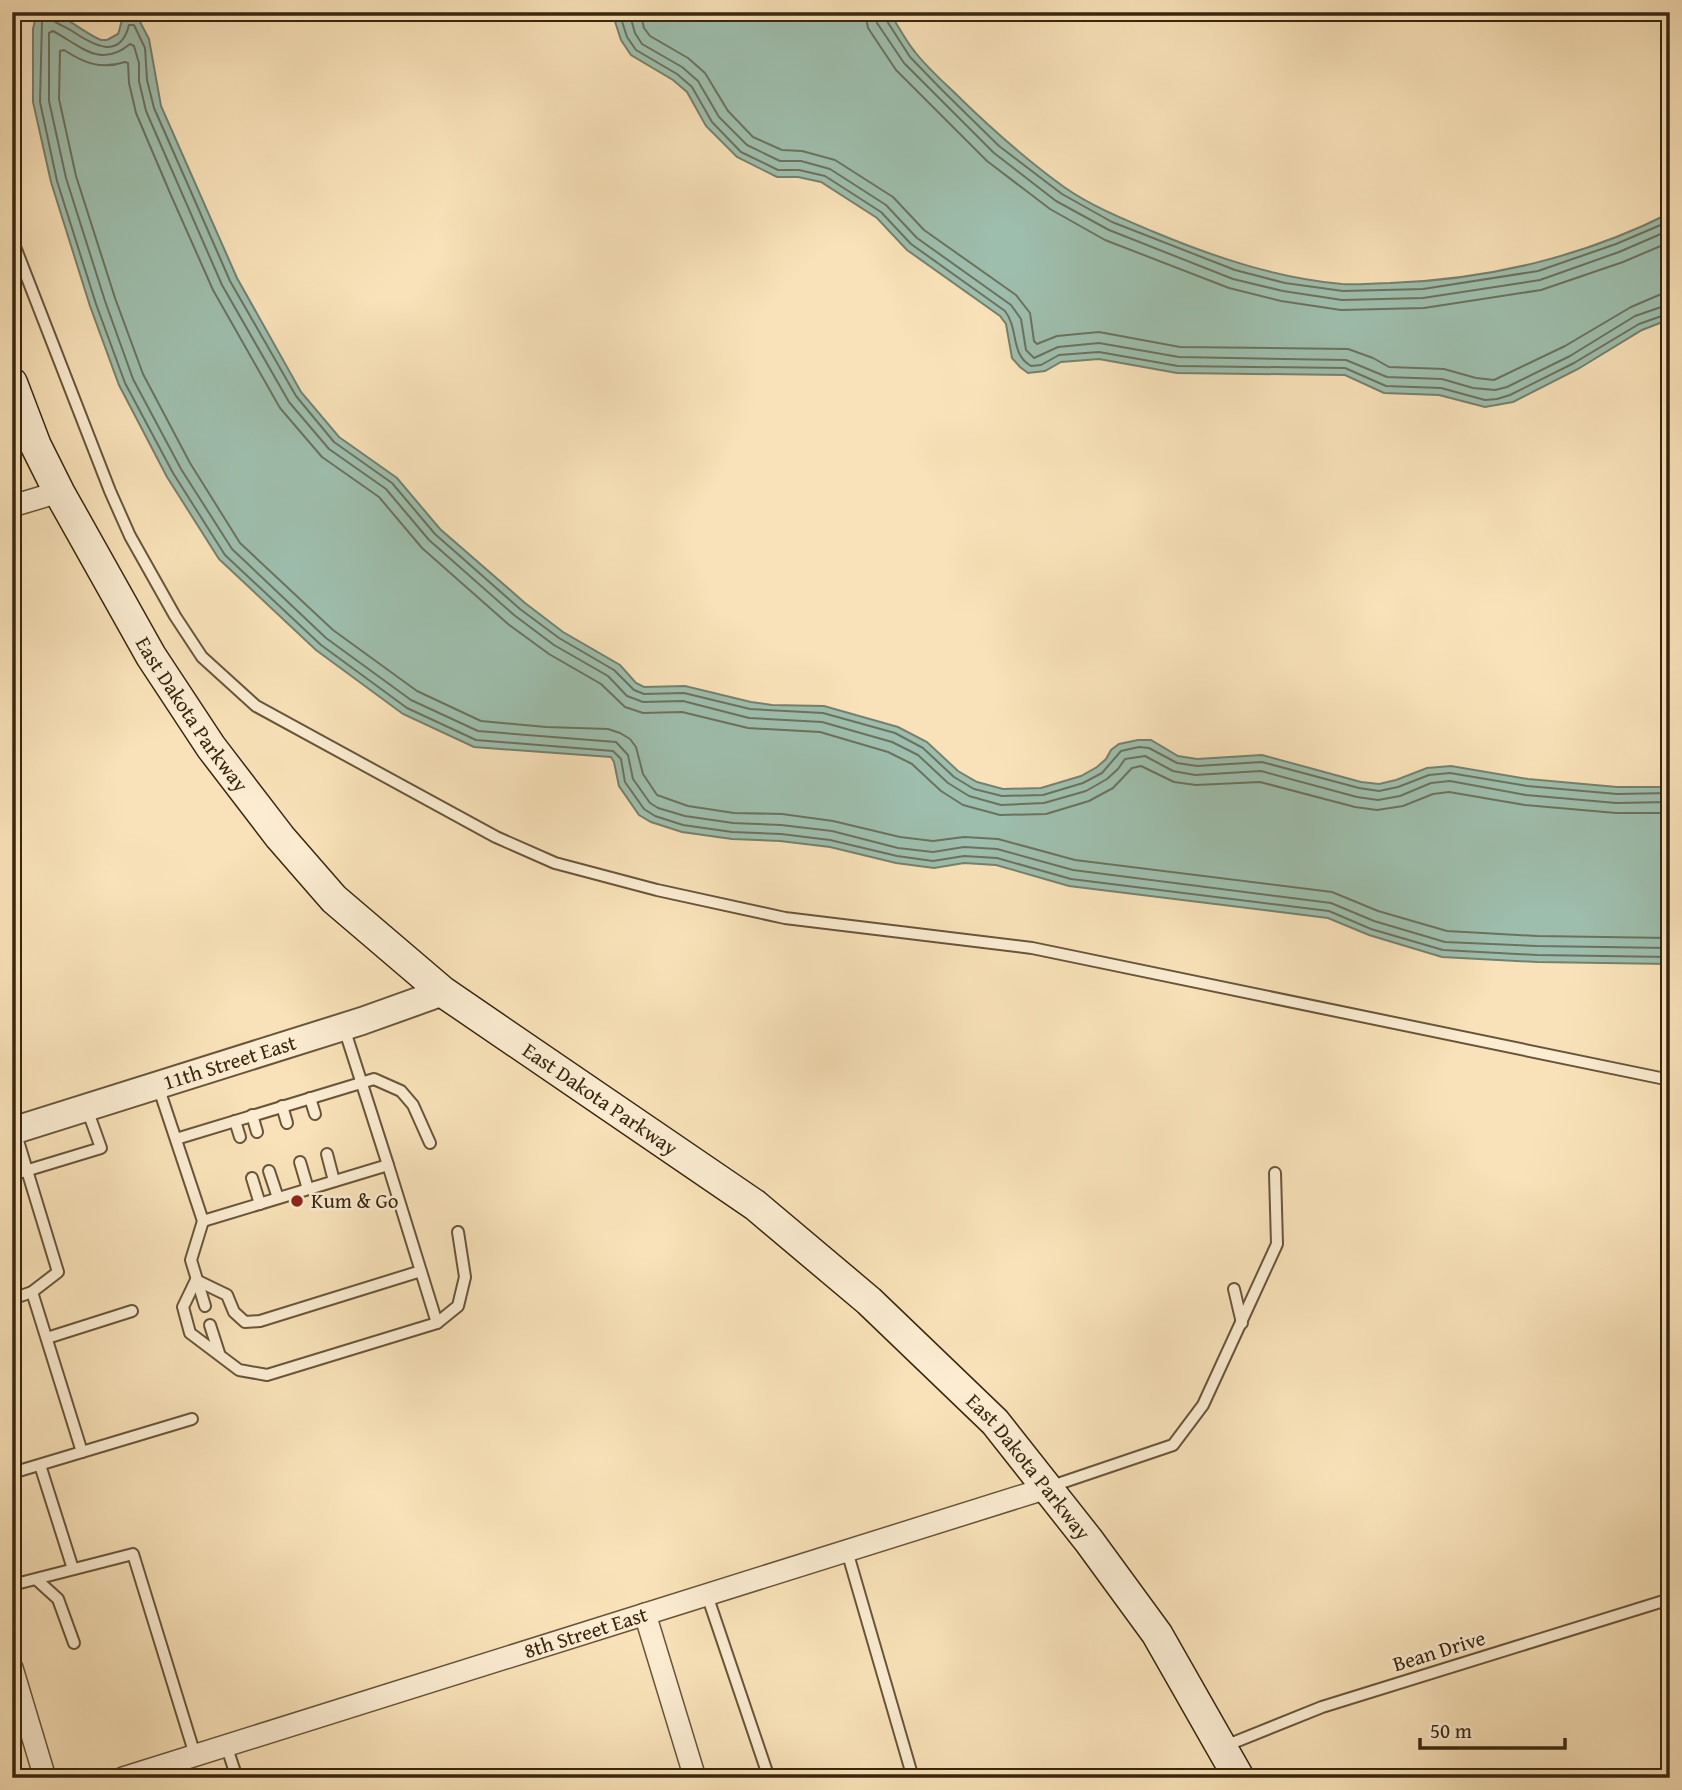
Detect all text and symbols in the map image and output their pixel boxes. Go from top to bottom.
street label: East Dakota Parkway [128,631,256,799]
street label: 11th Street East [159,1026,300,1098]
street label: East Dakota Parkway [516,1035,685,1163]
place label: Kum & Go [311,1185,398,1216]
marker: Kum & Go [289,1193,305,1209]
street label: East Dakota Parkway [959,1386,1099,1547]
street label: 8th Street East [520,1598,652,1666]
street label: Bean Drive [1389,1622,1489,1679]
scale bar [1420,1706,1565,1750]
text: 50 m [1430,1715,1472,1746]

